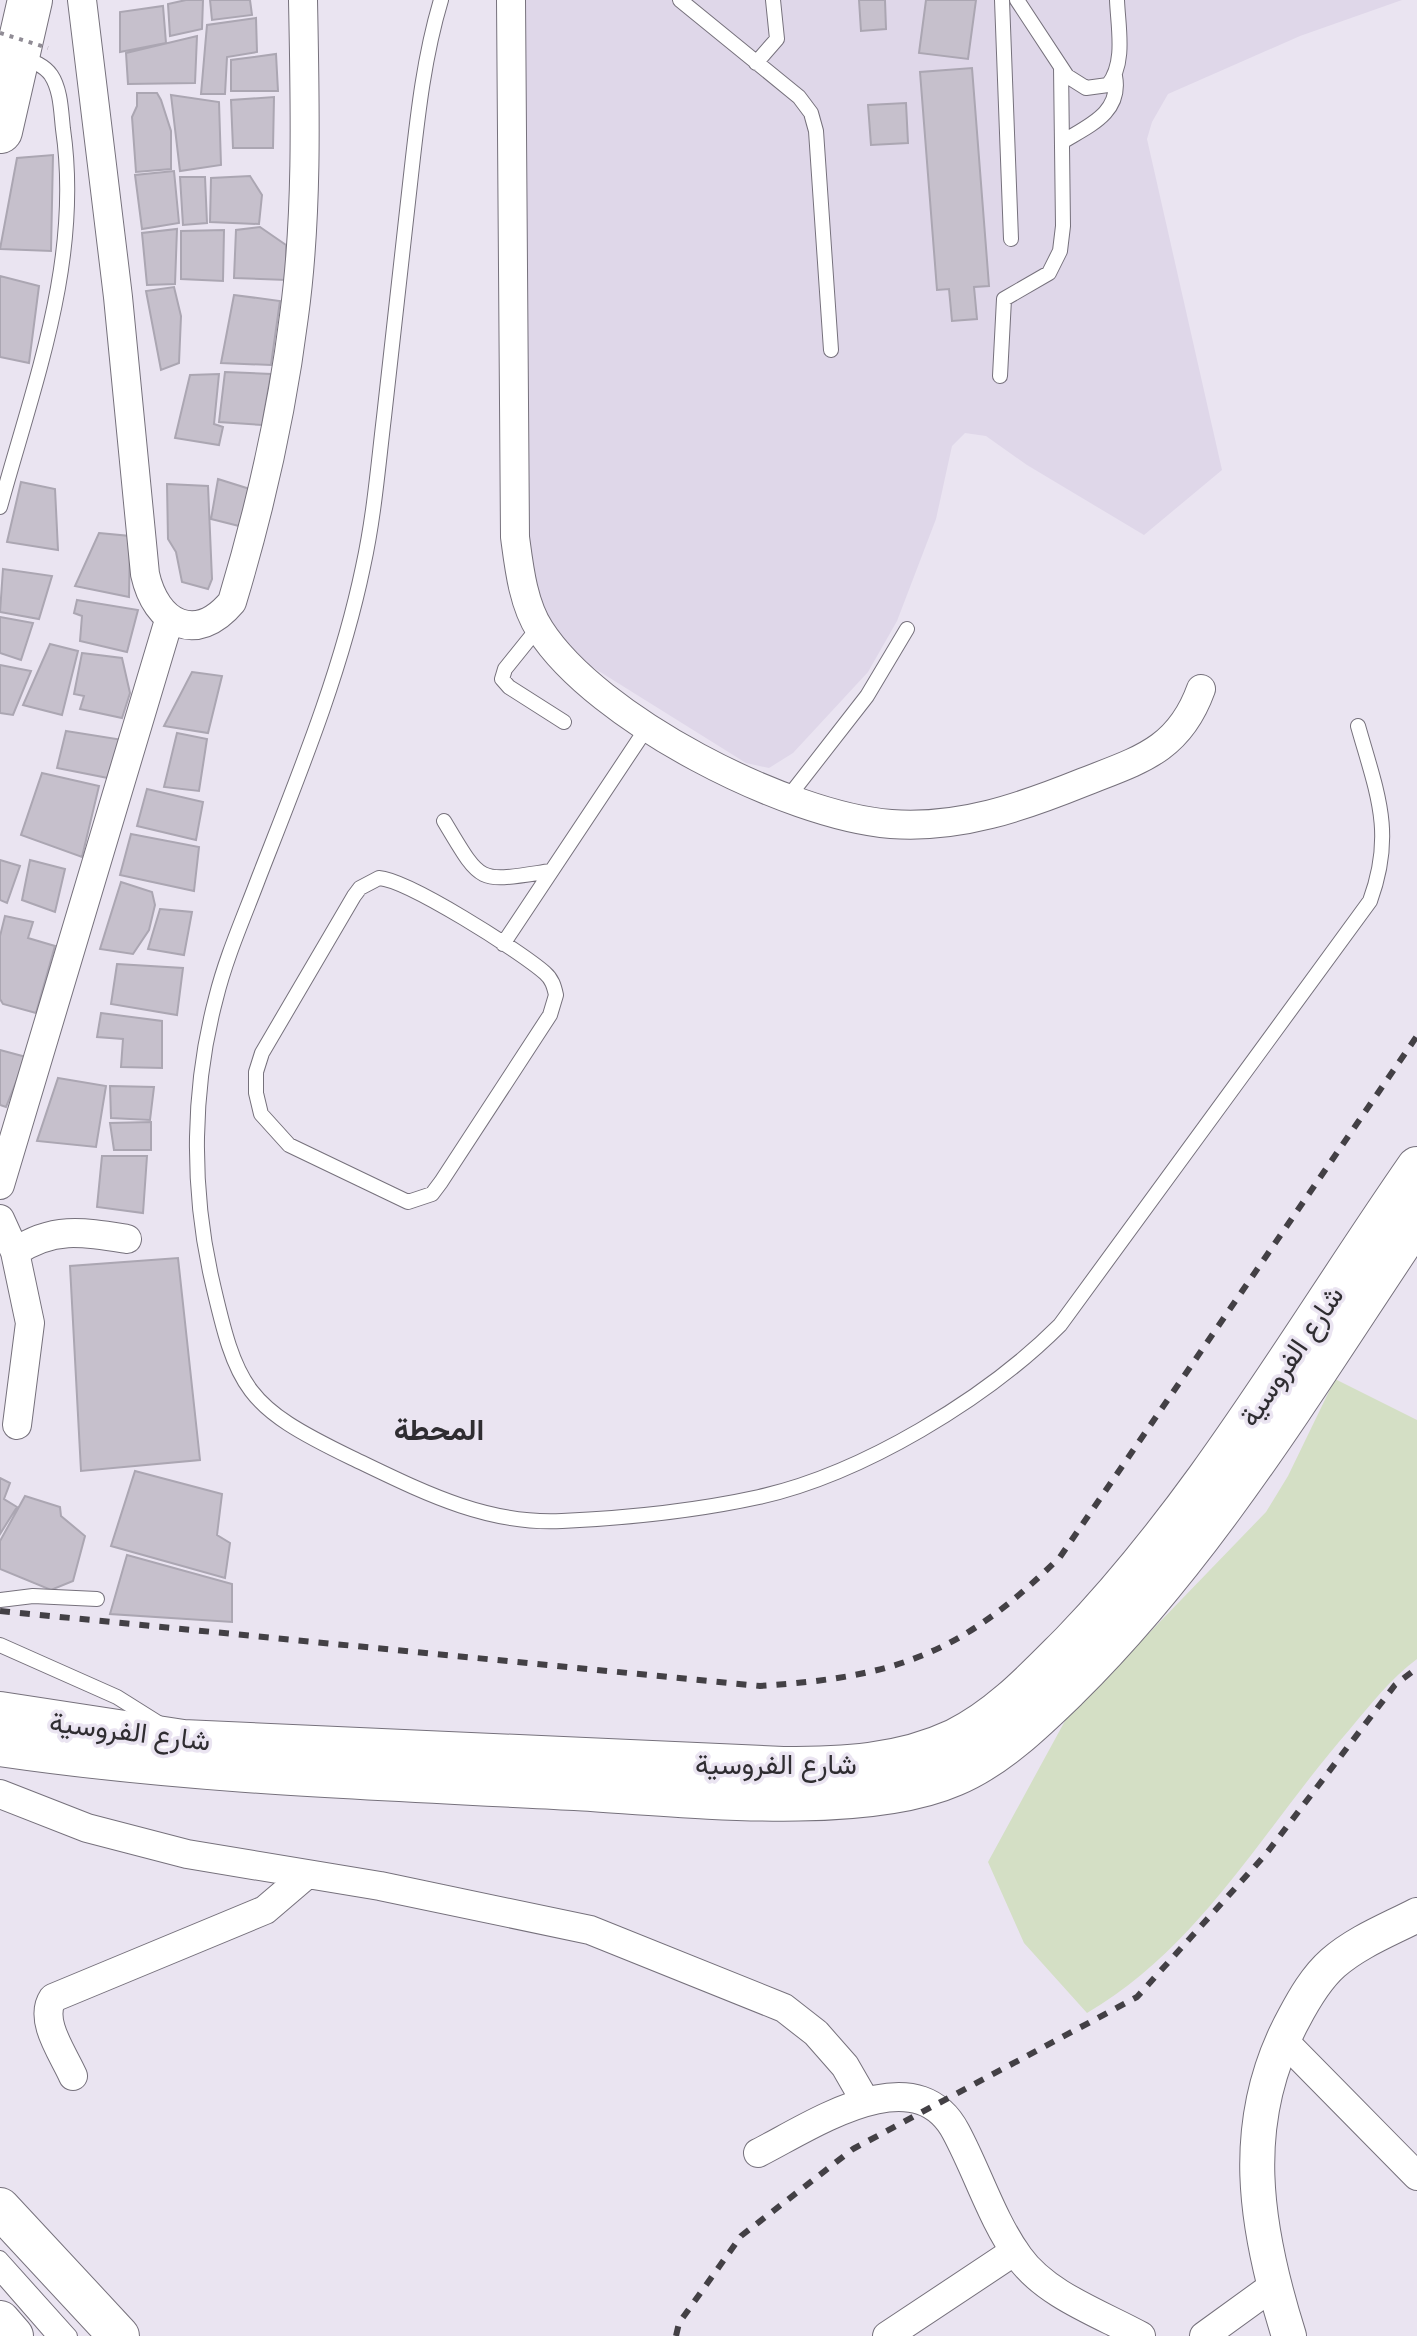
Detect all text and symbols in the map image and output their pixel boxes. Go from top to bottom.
street label: شارع الفروسية [1231,1279,1352,1434]
district label: المحطة [394,1410,484,1448]
street label: شارع الفروسية [47,1703,212,1760]
street label: شارع الفروسية [695,1746,857,1783]

